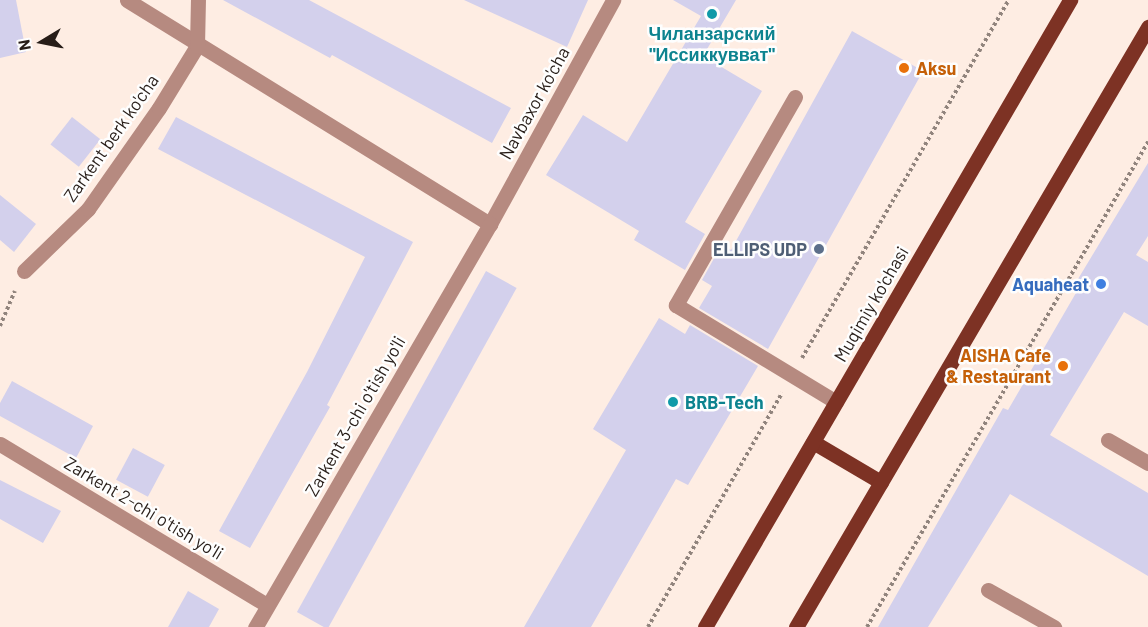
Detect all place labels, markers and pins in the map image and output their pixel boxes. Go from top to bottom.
marker: Чиланзарский "Иссиккувват" [705,7,719,21]
place label: Чиланзарский "Иссиккувват" [649,23,775,66]
place label: Aksu [916,57,956,79]
marker: Aksu [897,61,911,75]
place label: ELLIPS UDP [713,238,807,260]
marker: ELLIPS UDP [812,242,826,256]
place label: Aquaheat [1012,273,1089,295]
marker: Aquaheat [1094,277,1108,291]
place label: AISHA Cafe & Restaurant [946,345,1051,388]
marker: AISHA Cafe & Restaurant [1056,359,1070,373]
place label: BRB-Tech [685,391,764,413]
marker: BRB-Tech [666,395,680,409]

